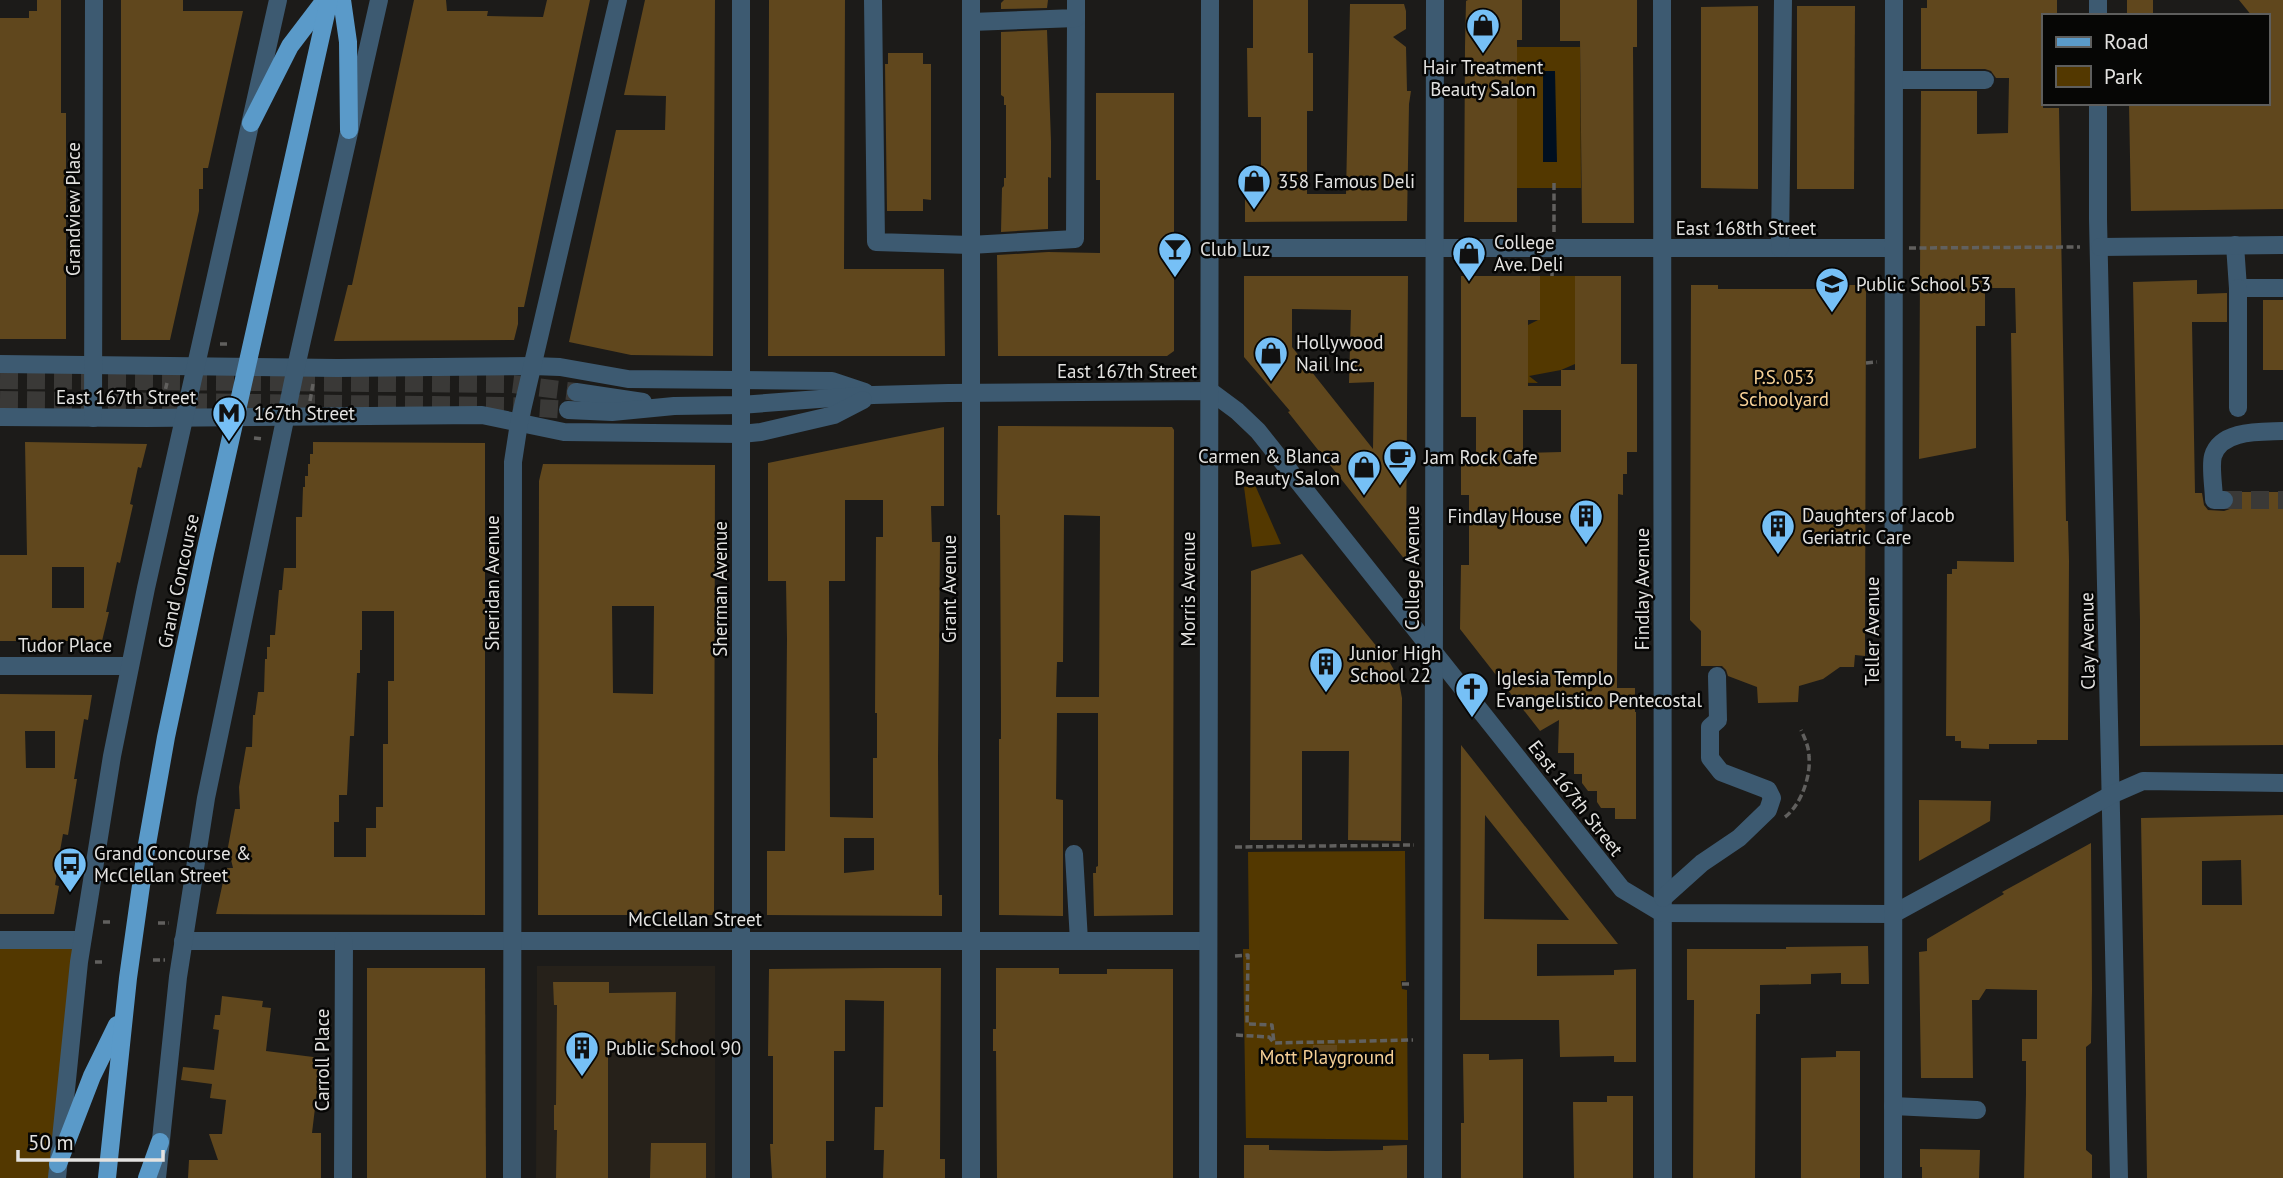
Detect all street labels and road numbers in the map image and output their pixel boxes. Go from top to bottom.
street label: Grandview Place [61,142,85,276]
street label: East 168th Street [1676,216,1817,240]
street label: East 167th Street [1057,359,1198,383]
street label: East 167th Street [56,385,197,409]
street label: College Avenue [1400,506,1424,630]
street label: Grand Concourse [152,512,204,650]
street label: Sheridan Avenue [480,515,504,651]
street label: Sherman Avenue [708,521,732,657]
street label: Findlay Avenue [1630,528,1654,650]
street label: Morris Avenue [1176,531,1200,647]
street label: Grant Avenue [937,535,961,643]
street label: Teller Avenue [1860,577,1884,685]
street label: Clay Avenue [2074,592,2100,690]
street label: Tudor Place [18,633,112,657]
street label: East 167th Street [1523,735,1629,861]
street label: McClellan Street [628,907,763,931]
street label: Carroll Place [310,1009,334,1111]

